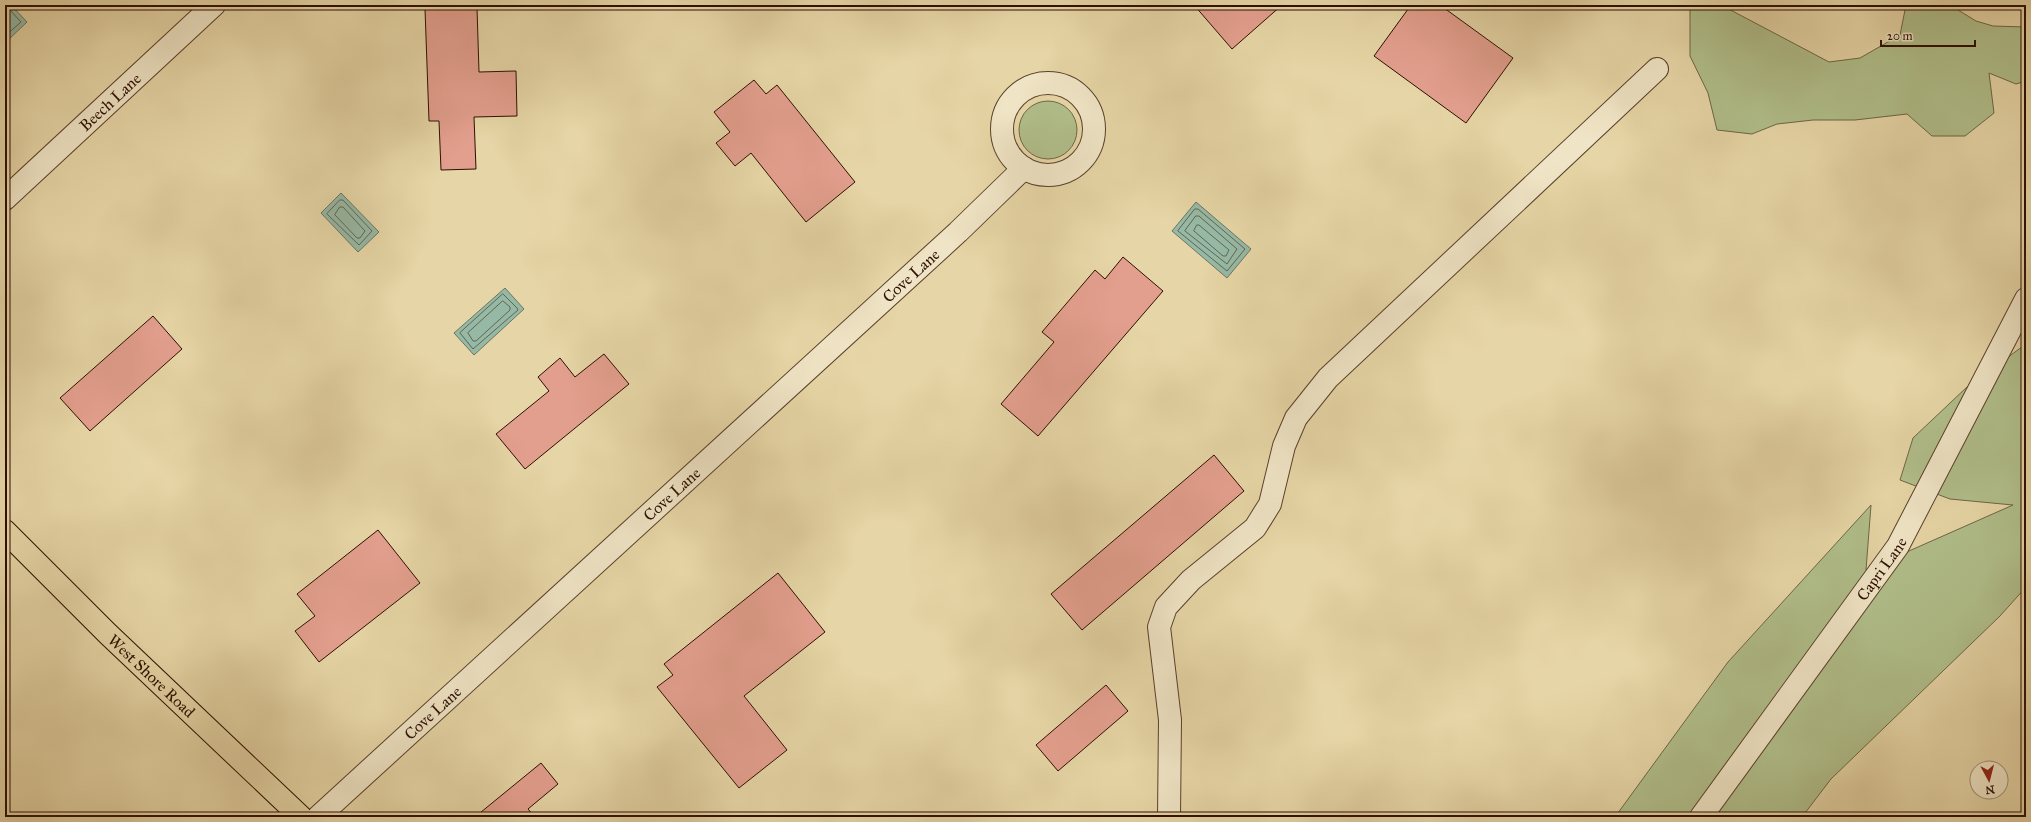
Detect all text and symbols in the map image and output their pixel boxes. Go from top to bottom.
scale bar [1881,22,1975,48]
text: 20 m [1887,29,1913,43]
street label: Beech Lane [75,68,145,135]
street label: Cove Lane [878,244,943,306]
street label: Cove Lane [639,463,704,525]
street label: Capri Lane [1852,534,1911,604]
street label: West Shore Road [104,630,199,721]
street label: Cove Lane [400,681,465,743]
north arrow [1969,760,2009,800]
text: N [1984,782,1996,797]

